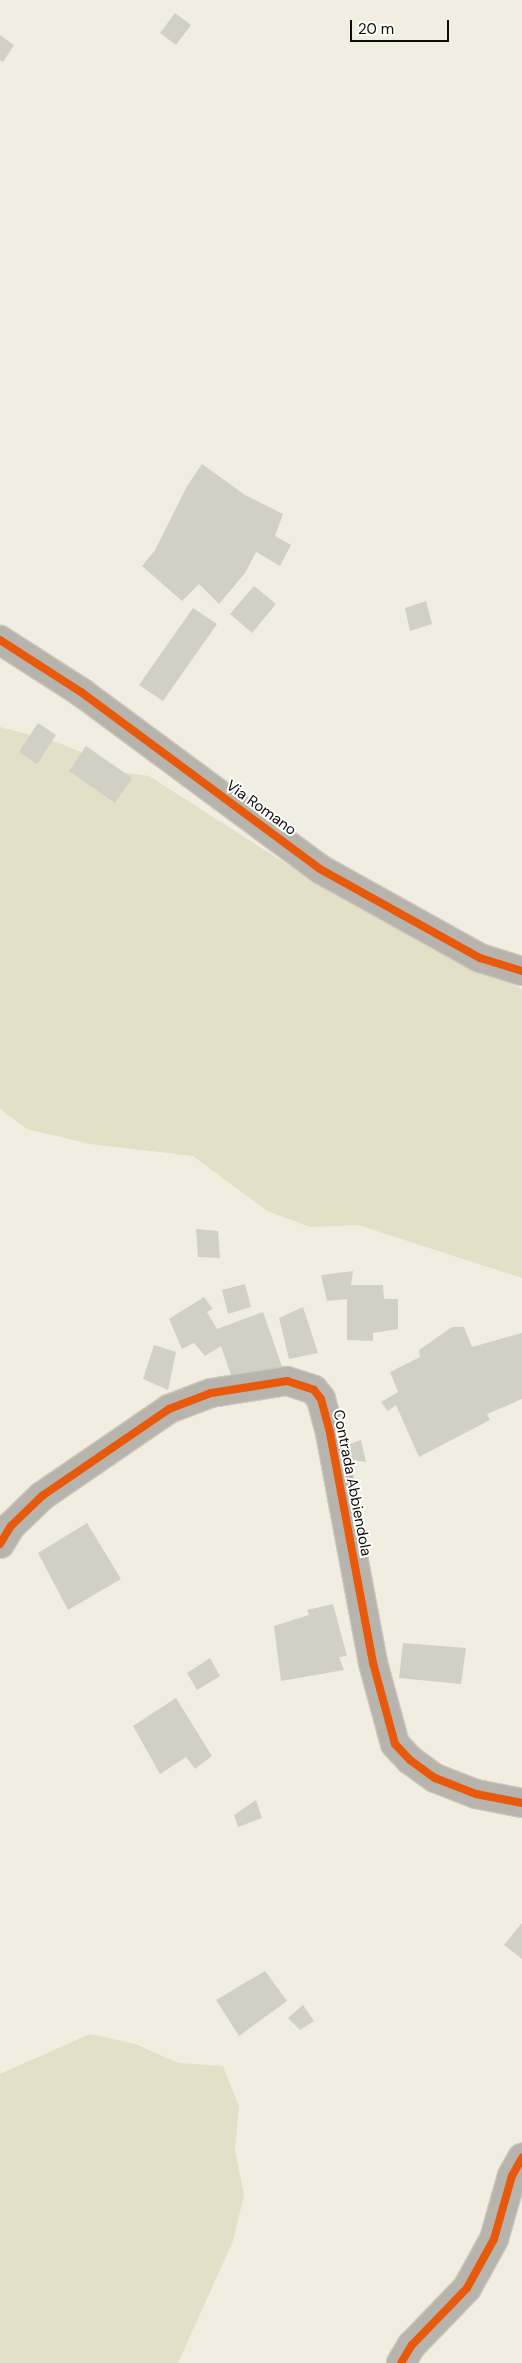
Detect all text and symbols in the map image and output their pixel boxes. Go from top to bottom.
scale bar [352,10,451,42]
text: 20 m [358,19,394,39]
street label: Via Romano [222,777,300,839]
street label: Contrada Abbiendola [329,1408,375,1558]

